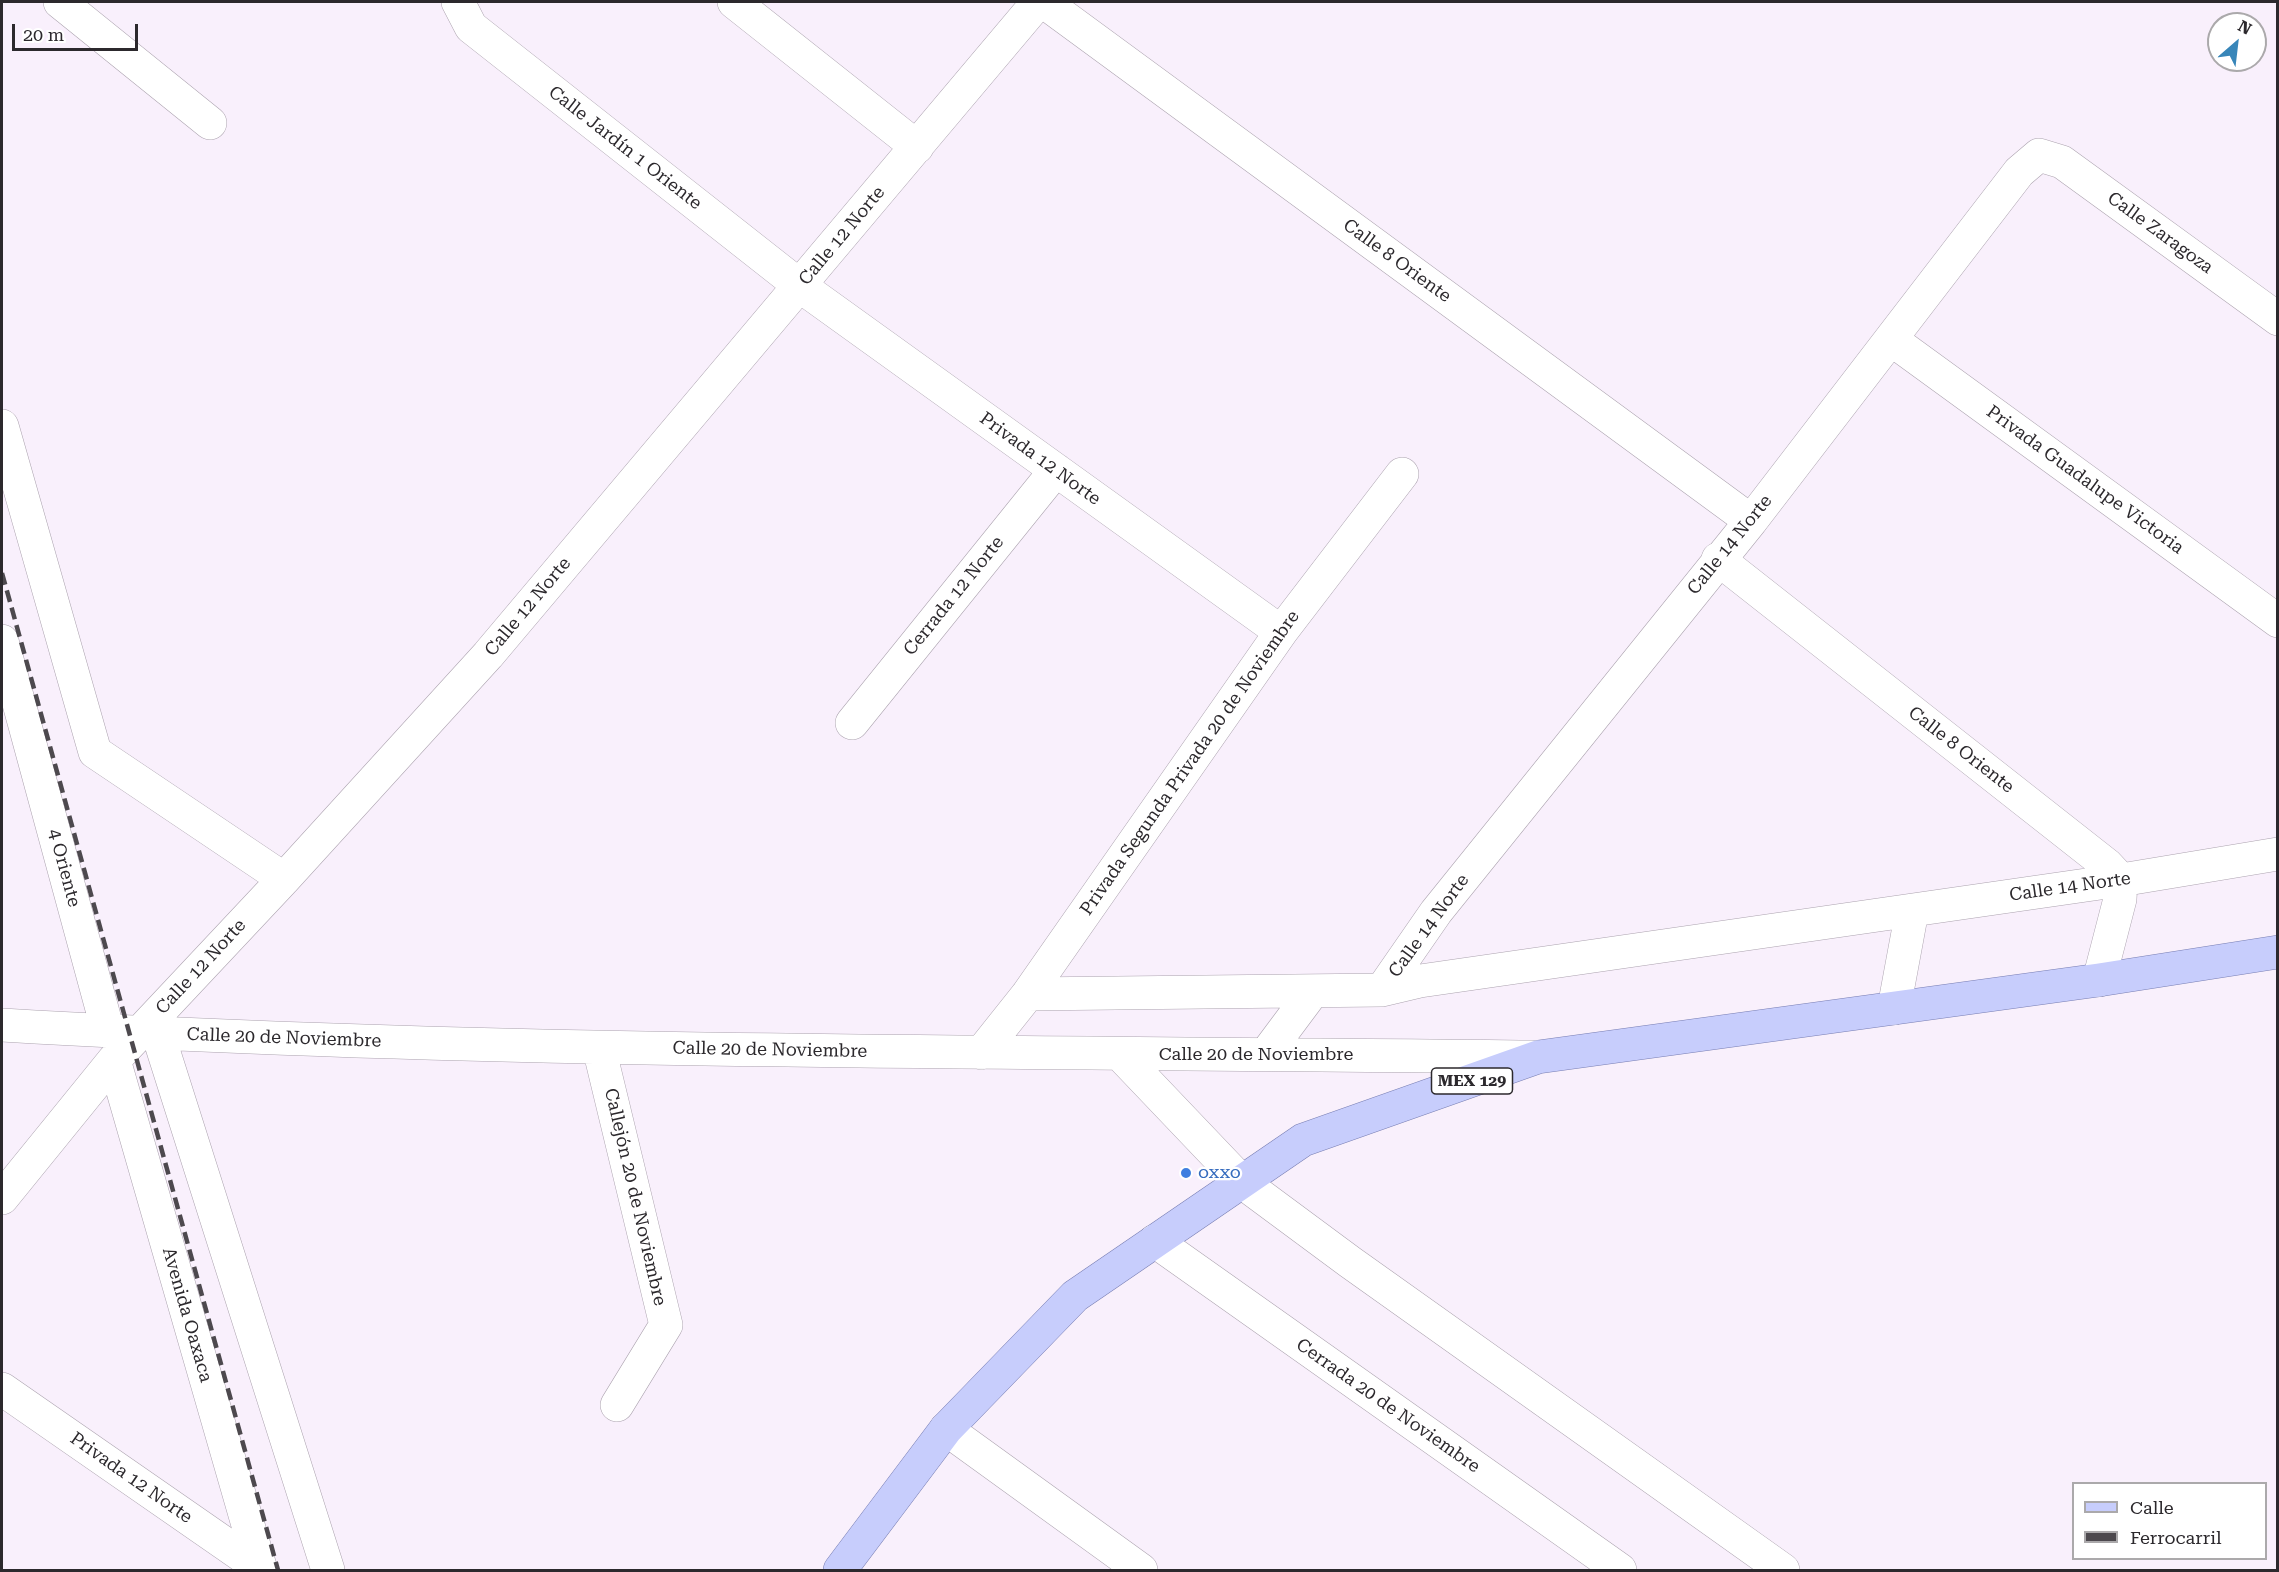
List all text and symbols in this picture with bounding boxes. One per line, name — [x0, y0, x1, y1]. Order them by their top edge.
scale bar — [15, 12, 141, 50]
north arrow — [2207, 12, 2267, 72]
text: N — [2235, 16, 2255, 39]
text: 20 m — [23, 24, 64, 45]
street label: Calle Jardín 1 Oriente — [544, 82, 706, 214]
street label: Calle 12 Norte — [794, 182, 890, 290]
street label: Calle Zaragoza — [2103, 187, 2217, 279]
street label: Calle 8 Oriente — [1339, 215, 1455, 307]
street label: Privada Guadalupe Victoria — [1982, 401, 2188, 559]
street label: Privada 12 Norte — [975, 408, 1105, 510]
street label: Calle 14 Norte — [1683, 491, 1777, 599]
street label: Cerrada 12 Norte — [899, 532, 1009, 660]
street label: Calle 12 Norte — [480, 553, 576, 661]
street label: Privada Segunda Privada 20 de Noviembre — [1076, 606, 1304, 920]
street label: Calle 8 Oriente — [1904, 702, 2018, 798]
street label: 4 Oriente — [43, 827, 85, 909]
street label: Calle 14 Norte — [2008, 868, 2132, 906]
street label: Calle 14 Norte — [1384, 870, 1474, 982]
street label: Calle 12 Norte — [151, 915, 251, 1019]
street label: Calle 20 de Noviembre — [186, 1024, 382, 1052]
street label: Calle 20 de Noviembre — [672, 1038, 868, 1062]
street label: Calle 20 de Noviembre — [1159, 1044, 1353, 1066]
road number: MEX 129 — [1432, 1068, 1512, 1094]
street label: Callejón 20 de Noviembre — [599, 1086, 671, 1308]
place label: oxxo — [1198, 1162, 1241, 1184]
marker: oxxo — [1179, 1166, 1193, 1180]
street label: Avenida Oaxaca — [157, 1245, 217, 1385]
street label: Cerrada 20 de Noviembre — [1292, 1334, 1484, 1478]
street label: Privada 12 Norte — [66, 1428, 196, 1528]
legend — [2072, 1482, 2267, 1560]
text: Calle — [2130, 1497, 2174, 1518]
text: Ferrocarril — [2130, 1527, 2221, 1548]

